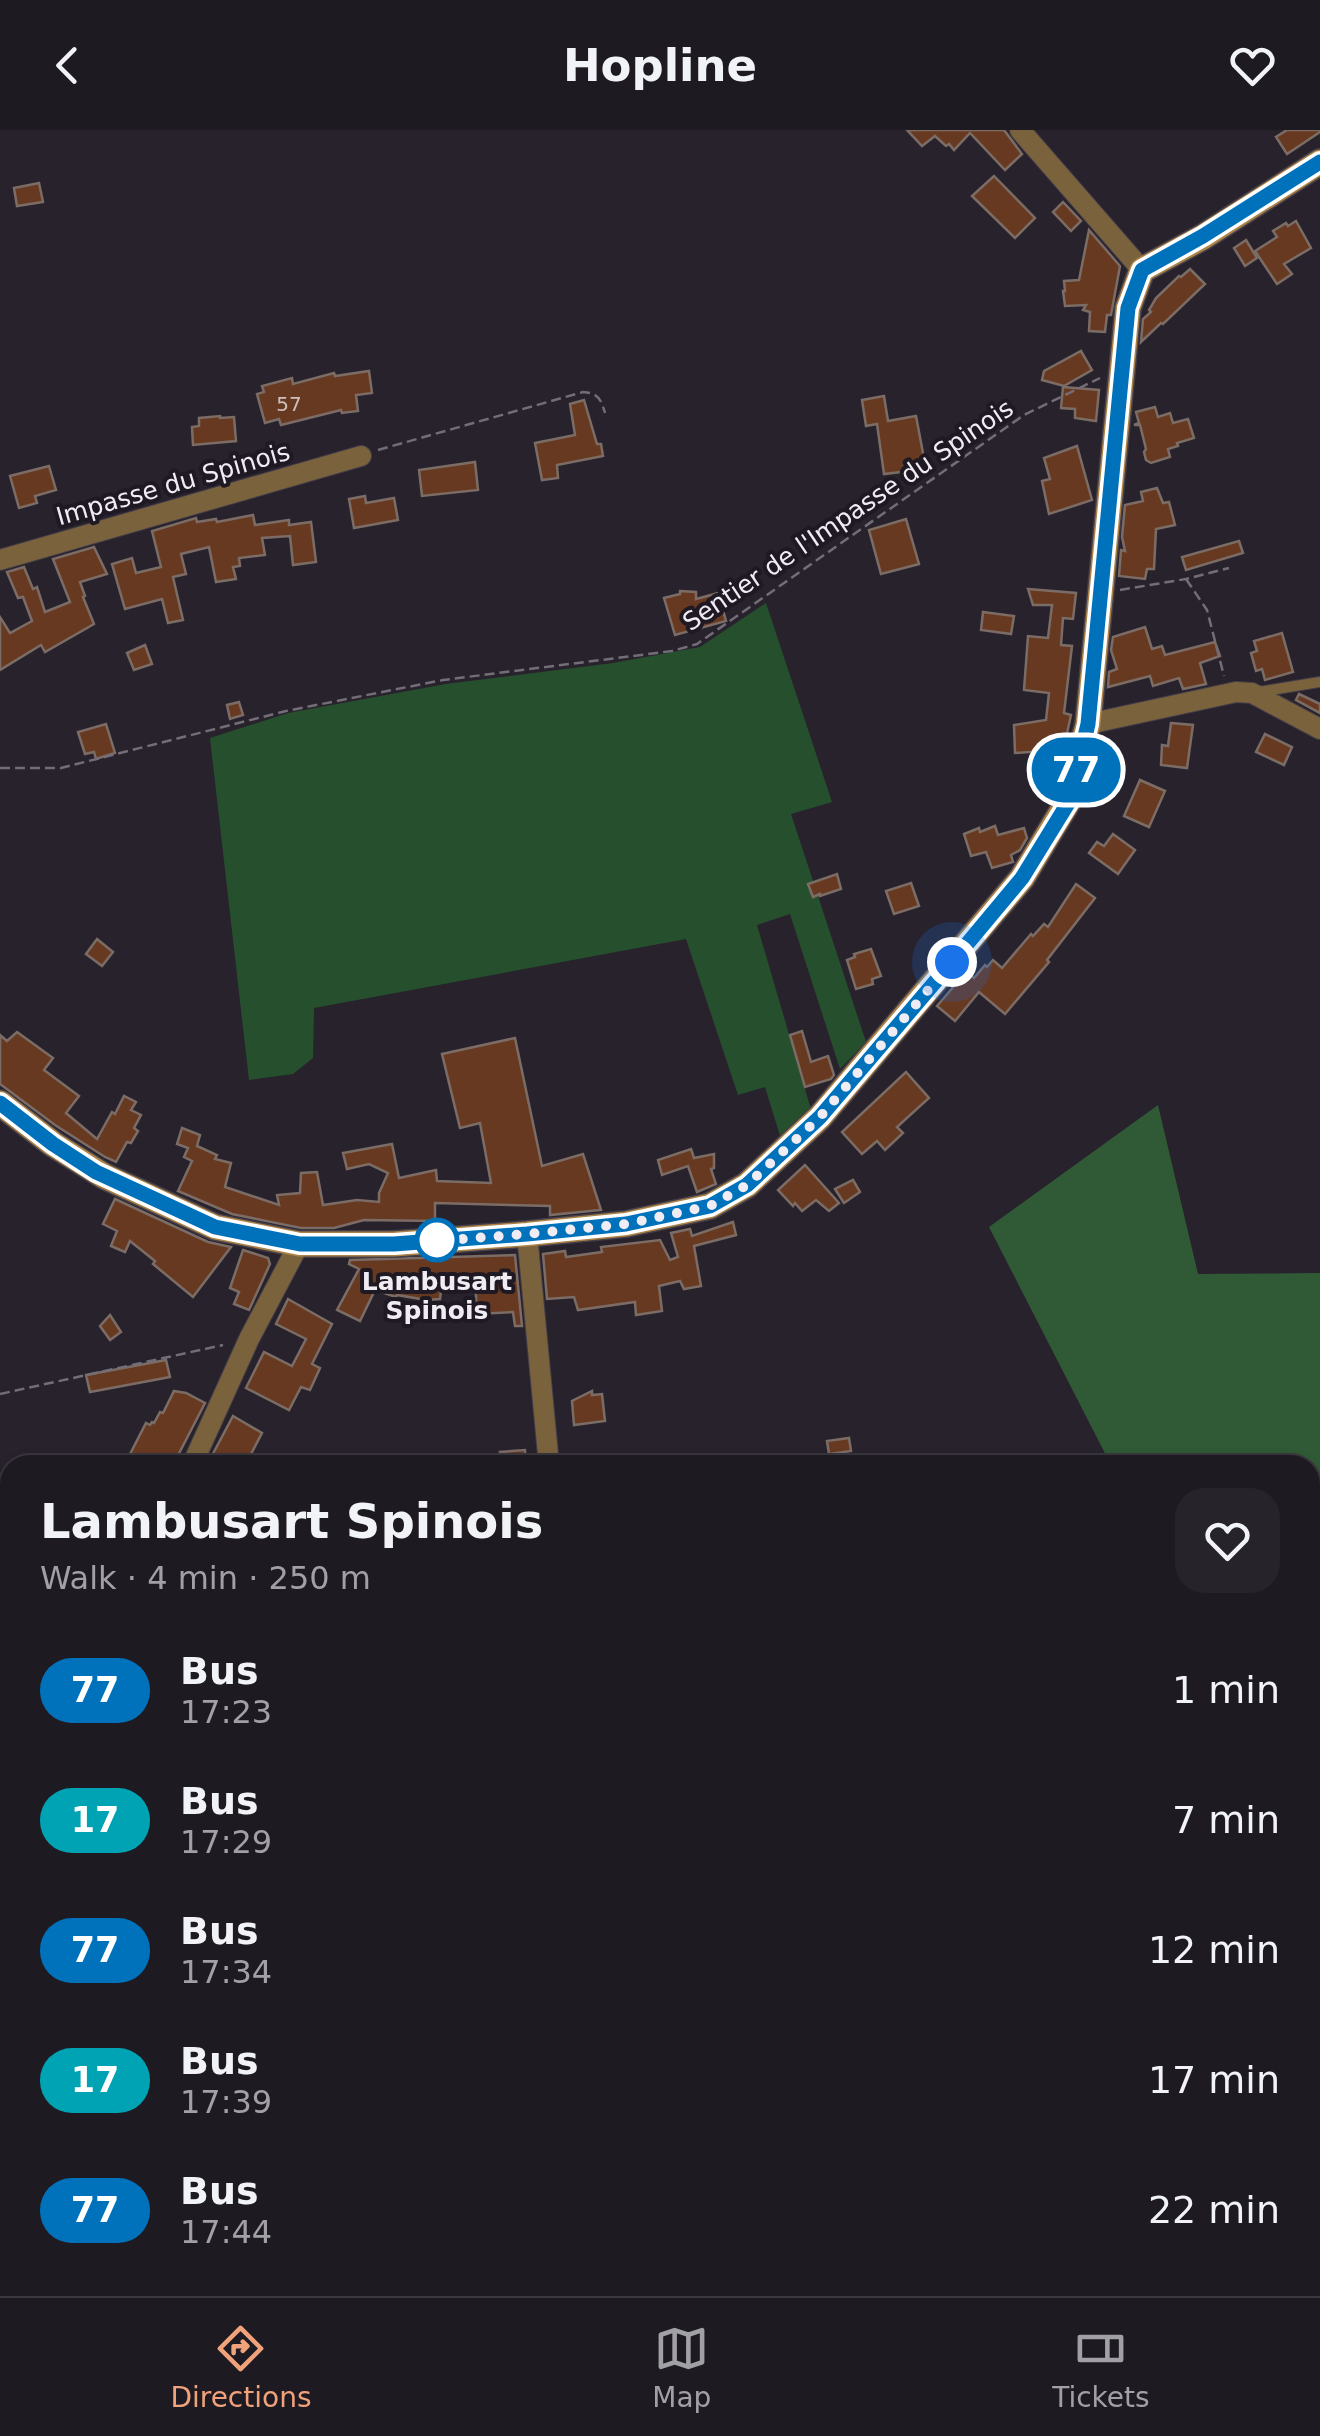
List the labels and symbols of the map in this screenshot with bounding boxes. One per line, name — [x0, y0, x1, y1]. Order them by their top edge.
house number: 57 — [276, 392, 302, 416]
street label: Sentier de l'Impasse du Spinois — [677, 393, 1019, 637]
street label: Impasse du Spinois — [53, 437, 293, 531]
line badge: 77 — [1031, 738, 1121, 802]
your location — [927, 937, 977, 987]
marker: Lambusart Spinois — [416, 1219, 458, 1261]
place label: Lambusart Spinois — [362, 1267, 512, 1325]

